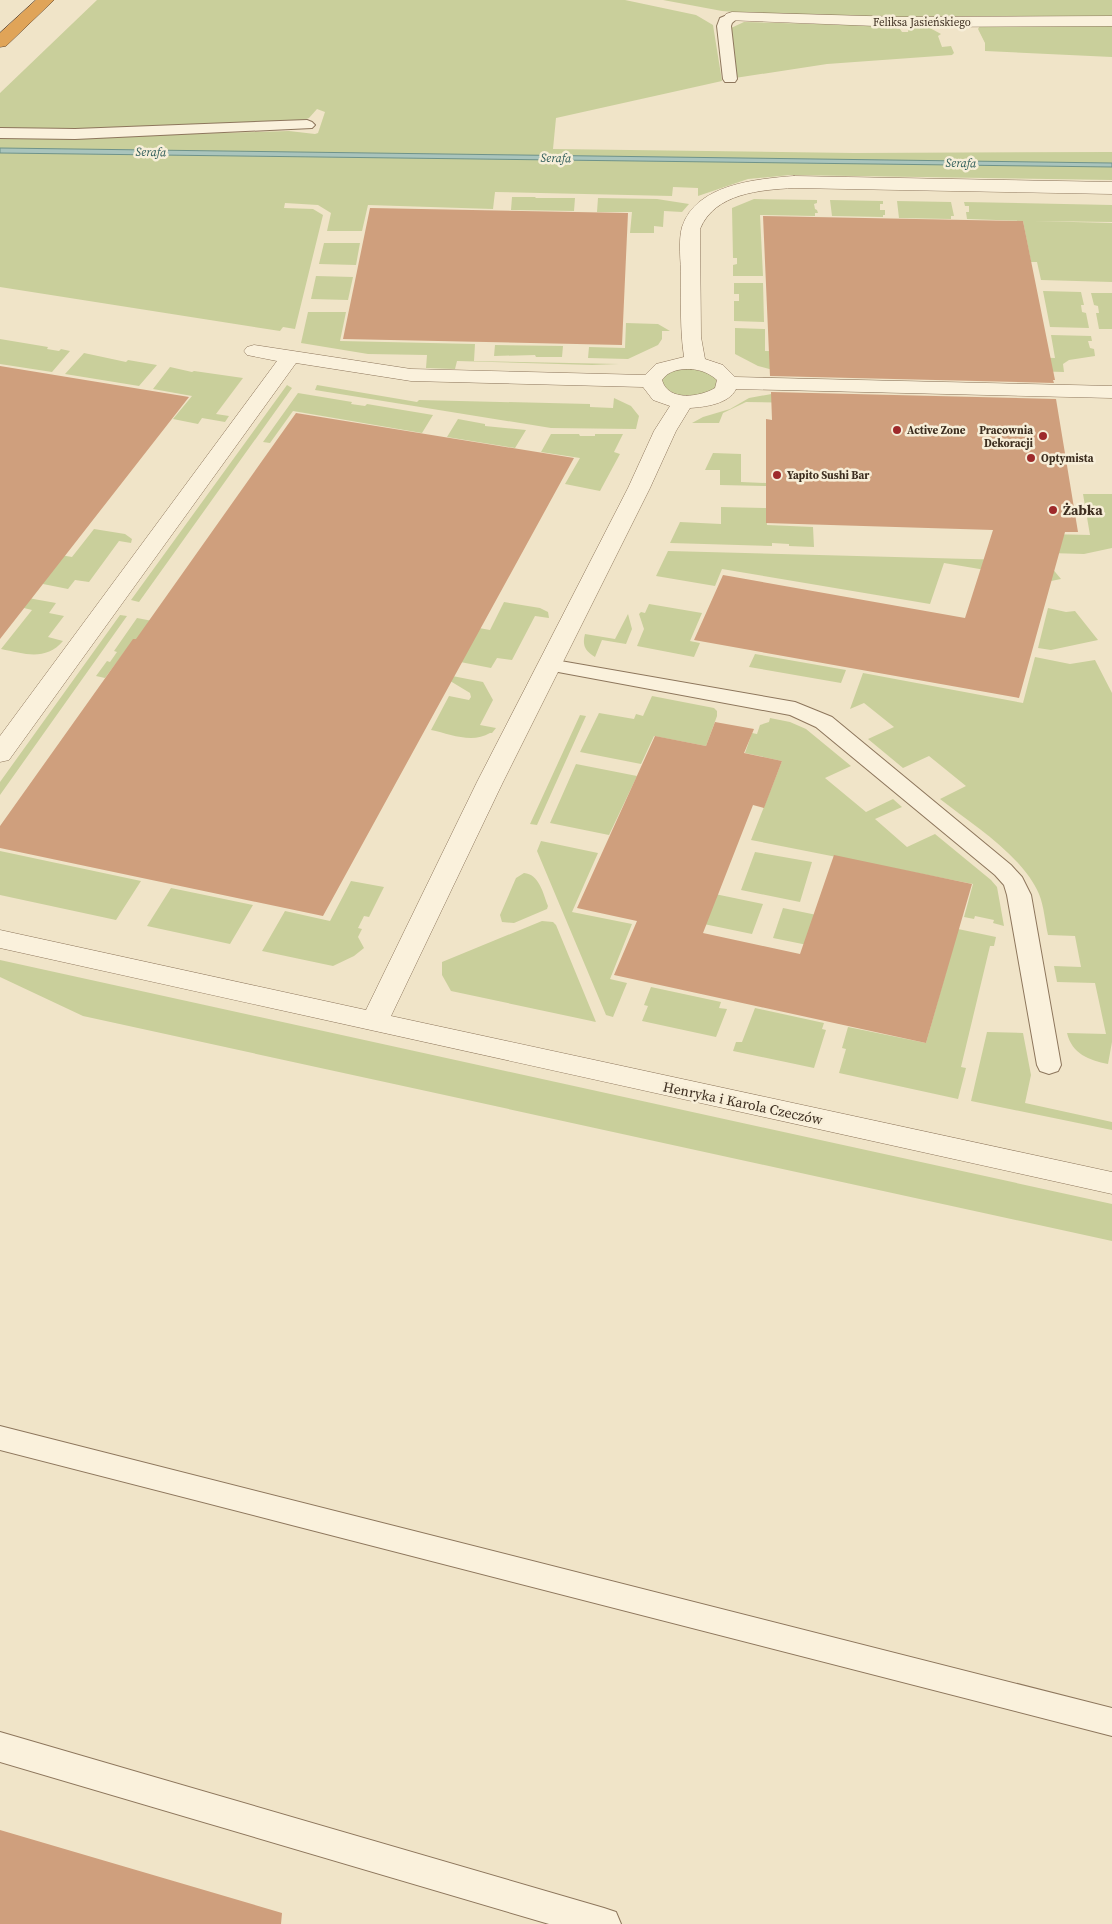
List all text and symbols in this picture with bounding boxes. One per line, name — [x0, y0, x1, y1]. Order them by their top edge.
street label: Feliksa Jasieńskiego — [873, 15, 971, 30]
water label: Serafa — [136, 144, 167, 160]
water label: Serafa — [541, 150, 572, 166]
water label: Serafa — [946, 155, 977, 171]
place label: Active Zone — [907, 423, 966, 438]
place label: Pracownia Dekoracji — [979, 423, 1034, 451]
marker: Active Zone — [891, 424, 903, 436]
marker: Pracownia Dekoracji — [1037, 430, 1049, 442]
place label: Optymista — [1041, 451, 1094, 466]
marker: Optymista — [1025, 452, 1037, 464]
place label: Yapito Sushi Bar — [787, 468, 870, 483]
marker: Yapito Sushi Bar — [771, 469, 783, 481]
place label: Żabka — [1063, 500, 1103, 520]
marker: Żabka — [1047, 504, 1059, 516]
street label: Henryka i Karola Czeczów — [661, 1076, 825, 1130]

